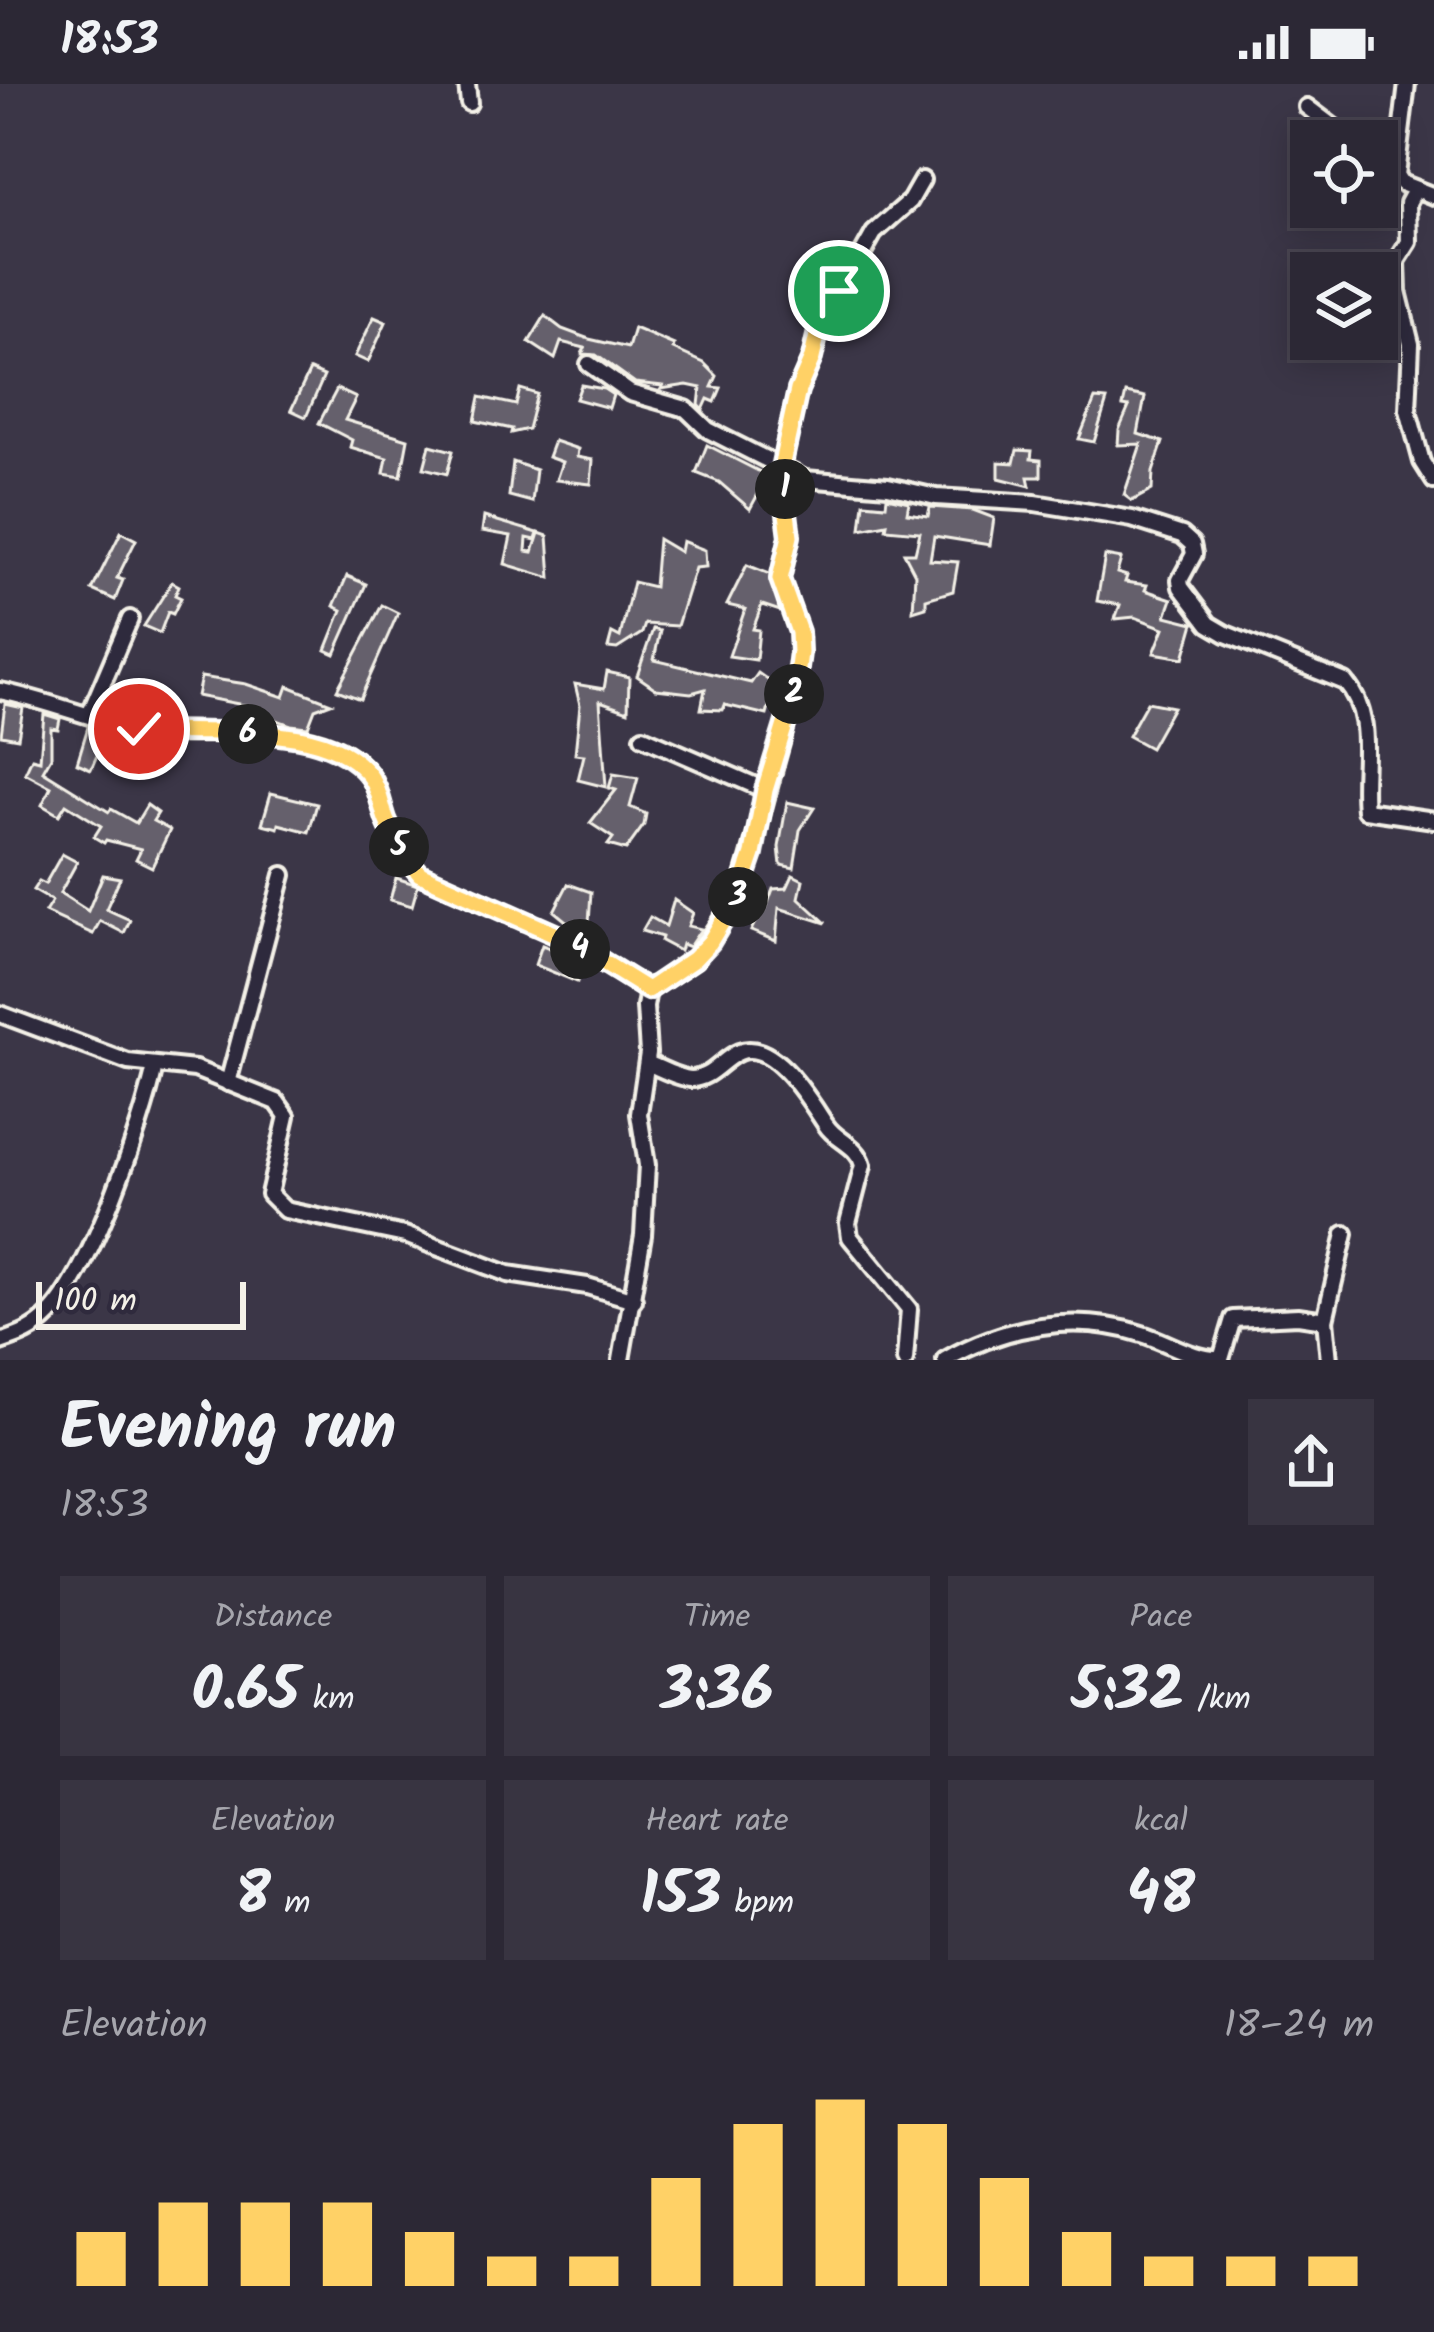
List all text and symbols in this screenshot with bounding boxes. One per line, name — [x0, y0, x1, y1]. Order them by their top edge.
text: 18:53 — [60, 6, 159, 78]
map controls — [1290, 120, 1398, 360]
button: locate — [1290, 120, 1398, 228]
pin — [788, 240, 890, 342]
button: layers — [1290, 252, 1398, 360]
icon: arrive — [806, 258, 872, 324]
pin: 1 — [755, 459, 815, 519]
text: 1 — [780, 462, 790, 515]
pin: 2 — [764, 664, 824, 724]
text: 2 — [784, 667, 804, 720]
pin — [88, 678, 190, 780]
icon: check — [106, 696, 172, 762]
pin: 6 — [218, 704, 278, 764]
text: 6 — [239, 707, 257, 760]
pin: 5 — [369, 817, 429, 877]
text: 5 — [391, 820, 407, 873]
pin: 3 — [708, 867, 768, 927]
text: 3 — [729, 870, 747, 923]
pin: 4 — [550, 919, 610, 979]
text: 4 — [571, 922, 589, 975]
scale bar — [36, 1276, 246, 1329]
text: 100 m — [54, 1276, 137, 1329]
text: Evening run — [60, 1378, 396, 1483]
button: share — [1248, 1399, 1374, 1525]
text: 18:53 — [60, 1476, 149, 1538]
text: Distance — [214, 1592, 332, 1645]
text: Time — [684, 1592, 750, 1645]
text: Pace — [1130, 1592, 1192, 1645]
text: 0.65 — [192, 1645, 299, 1741]
text: 3:36 — [661, 1645, 773, 1741]
text: 5:32 — [1071, 1645, 1184, 1741]
text: km — [299, 1674, 354, 1727]
text: /km — [1184, 1674, 1251, 1727]
text: Elevation — [211, 1796, 335, 1849]
text: Heart rate — [645, 1796, 789, 1849]
text: kcal — [1134, 1796, 1188, 1849]
text: 8 — [236, 1849, 271, 1945]
text: 153 — [640, 1849, 721, 1945]
text: 48 — [1127, 1849, 1195, 1945]
text: m — [271, 1878, 310, 1931]
text: bpm — [721, 1878, 794, 1931]
text: Elevation — [60, 1996, 208, 2058]
text: 18–24 m — [1224, 1996, 1374, 2058]

